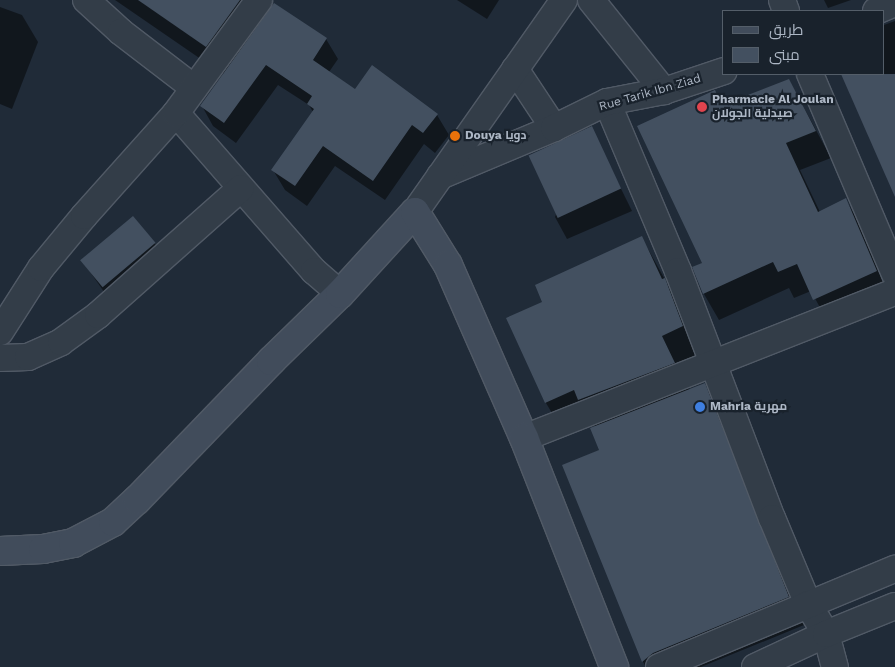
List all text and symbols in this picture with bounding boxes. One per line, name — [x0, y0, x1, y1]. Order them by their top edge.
legend — [722, 10, 885, 75]
text: طريق — [769, 21, 803, 39]
text: مبنى — [769, 46, 800, 64]
street label: Rue Tarik Ibn Ziad — [597, 72, 703, 114]
place label: Pharmacie Al Joulan صيدلية الجولان — [712, 93, 834, 121]
marker: Pharmacie Al Joulan صيدلية الجولان — [696, 101, 708, 113]
place label: Douya دويا — [465, 129, 527, 143]
marker: Douya دويا — [449, 130, 461, 142]
place label: Mahria مهرية — [710, 400, 787, 414]
marker: Mahria مهرية — [694, 401, 706, 413]

